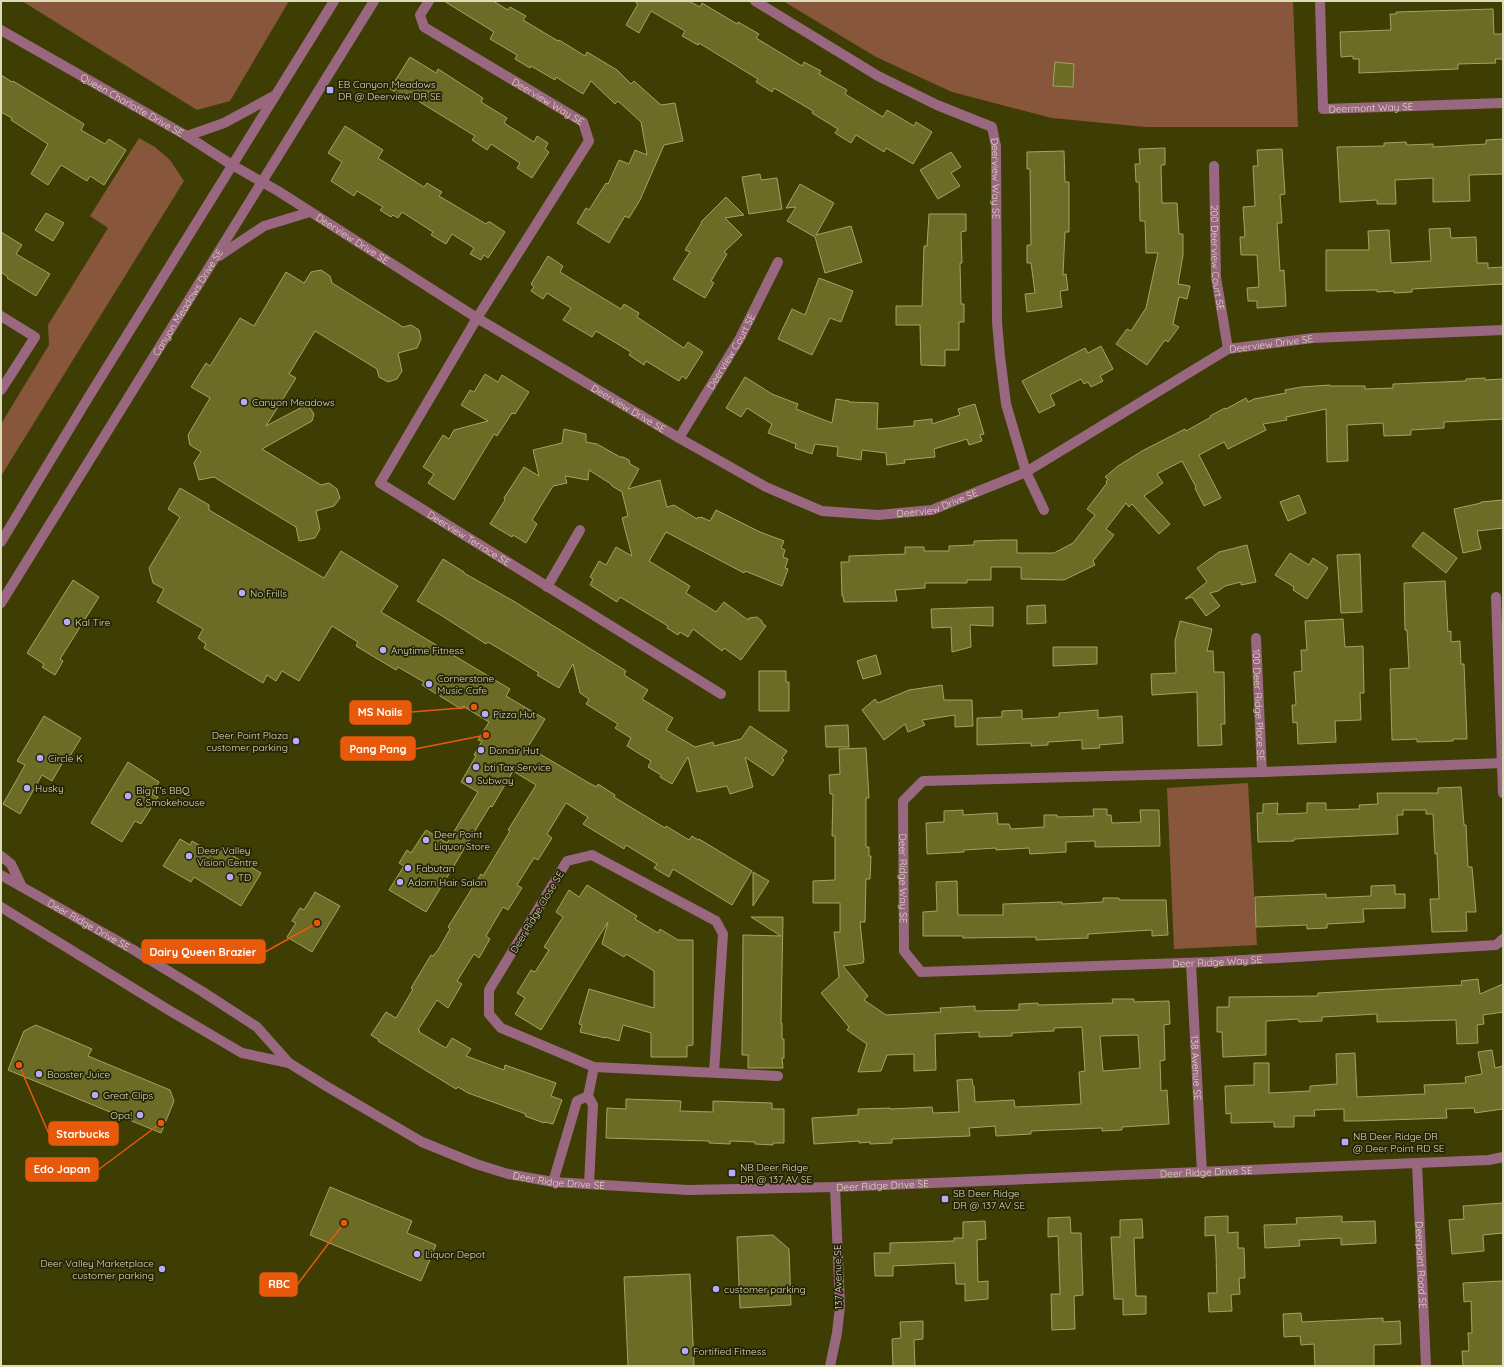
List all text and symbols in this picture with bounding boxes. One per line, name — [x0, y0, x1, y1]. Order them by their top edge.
street label: Queen Charlotte Drive SE — [78, 70, 186, 140]
street label: Deerview Way SE — [510, 75, 587, 128]
place label: EB Canyon Meadows DR @ Deerview DR SE — [338, 78, 442, 103]
marker: EB Canyon Meadows DR @ Deerview DR SE — [325, 85, 335, 95]
street label: Deermont Way SE — [1328, 99, 1414, 115]
street label: Deerview Way SE — [988, 137, 1003, 220]
street label: 200 Deerview Court SE — [1208, 205, 1228, 312]
street label: Deerview Drive SE — [314, 210, 392, 267]
street label: Canyon Meadows Drive SE — [149, 246, 226, 358]
street label: Deerview Court SE — [704, 311, 758, 392]
street label: Deerview Drive SE — [1228, 332, 1314, 355]
street label: Deerview Drive SE — [589, 381, 669, 435]
place label: Canyon Meadows — [252, 396, 335, 409]
marker: Canyon Meadows — [239, 397, 249, 407]
street label: Deerview Drive SE — [896, 486, 980, 520]
street label: Deerview Terrace SE — [425, 507, 513, 569]
place label: No Frills — [250, 587, 287, 600]
marker: No Frills — [237, 588, 247, 598]
place label: Kal Tire — [75, 616, 111, 629]
marker: Kal Tire — [62, 617, 72, 627]
place label: Anytime Fitness — [391, 644, 464, 657]
marker: Anytime Fitness — [378, 645, 388, 655]
street label: 100 Deer Ridge Place SE — [1250, 649, 1268, 762]
place label: Cornerstone Music Cafe — [437, 672, 495, 697]
marker: Cornerstone Music Cafe — [424, 679, 434, 689]
callout: MS Nails — [350, 701, 411, 724]
text: MS Nails — [358, 705, 402, 719]
place label: Pizza Hut — [493, 708, 536, 721]
marker: Pizza Hut — [480, 709, 490, 719]
place label: Deer Point Plaza customer parking — [206, 729, 288, 754]
marker: Deer Point Plaza customer parking — [291, 736, 301, 746]
callout: Pang Pang — [341, 737, 415, 760]
text: Pang Pang — [349, 742, 407, 756]
place label: Donair Hut — [489, 744, 540, 757]
marker: Donair Hut — [476, 745, 486, 755]
place label: Circle K — [48, 752, 83, 765]
marker: Circle K — [35, 753, 45, 763]
place label: bti Tax Service — [484, 761, 551, 774]
marker: bti Tax Service — [471, 762, 481, 772]
place label: Subway — [477, 774, 514, 787]
marker: Subway — [464, 775, 474, 785]
place label: Husky — [35, 782, 64, 795]
marker: Husky — [22, 783, 32, 793]
place label: Big T's BBQ & Smokehouse — [136, 784, 205, 809]
marker: Big T's BBQ & Smokehouse — [123, 791, 133, 801]
place label: Deer Point Liquor Store — [434, 828, 490, 853]
street label: Deer Ridge Way SE — [897, 833, 910, 924]
marker: Deer Point Liquor Store — [421, 835, 431, 845]
place label: Deer Valley Vision Centre — [197, 844, 258, 869]
marker: Deer Valley Vision Centre — [184, 851, 194, 861]
place label: Fabutan — [416, 862, 455, 875]
marker: Fabutan — [403, 863, 413, 873]
street label: Deer Ridge Close SE — [507, 868, 567, 955]
place label: TD — [238, 871, 251, 884]
marker: TD — [225, 872, 235, 882]
place label: Adorn Hair Salon — [408, 876, 487, 889]
marker: Adorn Hair Salon — [395, 877, 405, 887]
street label: Deer Ridge Drive SE — [45, 896, 133, 953]
callout: Dairy Queen Brazier — [142, 940, 265, 963]
text: Dairy Queen Brazier — [150, 945, 257, 959]
street label: Deer Ridge Way SE — [1172, 952, 1263, 970]
street label: 138 Avenue SE — [1188, 1035, 1205, 1101]
place label: Booster Juice — [47, 1068, 111, 1081]
marker: Booster Juice — [34, 1069, 44, 1079]
place label: Great Clips — [103, 1089, 153, 1102]
marker: Great Clips — [90, 1090, 100, 1100]
place label: Opa! — [110, 1109, 132, 1122]
marker: Opa! — [135, 1110, 145, 1120]
callout: Starbucks — [49, 1122, 118, 1145]
text: Starbucks — [56, 1127, 110, 1141]
place label: NB Deer Ridge DR @ Deer Point RD SE — [1353, 1130, 1445, 1155]
marker: NB Deer Ridge DR @ Deer Point RD SE — [1340, 1137, 1350, 1147]
callout: Edo Japan — [26, 1158, 98, 1181]
place label: NB Deer Ridge DR @ 137 AV SE — [740, 1161, 812, 1186]
text: Edo Japan — [34, 1162, 90, 1176]
street label: Deer Ridge Drive SE — [1160, 1163, 1253, 1180]
street label: Deer Ridge Drive SE — [512, 1168, 606, 1192]
marker: NB Deer Ridge DR @ 137 AV SE — [727, 1168, 737, 1178]
street label: Deer Ridge Drive SE — [836, 1177, 929, 1193]
place label: SB Deer Ridge DR @ 137 AV SE — [953, 1187, 1025, 1212]
marker: SB Deer Ridge DR @ 137 AV SE — [940, 1194, 950, 1204]
street label: Deerpoint Road SE — [1413, 1221, 1430, 1309]
street label: 137 Avenue SE — [831, 1244, 845, 1310]
place label: Liquor Depot — [425, 1248, 486, 1261]
marker: Liquor Depot — [412, 1249, 422, 1259]
place label: Deer Valley Marketplace customer parking — [40, 1257, 154, 1282]
marker: Deer Valley Marketplace customer parking — [157, 1264, 167, 1274]
callout: RBC — [260, 1273, 297, 1296]
text: RBC — [268, 1277, 290, 1291]
place label: customer parking — [724, 1283, 806, 1296]
marker: customer parking — [711, 1284, 721, 1294]
place label: Fortified Fitness — [693, 1345, 766, 1358]
marker: Fortified Fitness — [680, 1346, 690, 1356]

